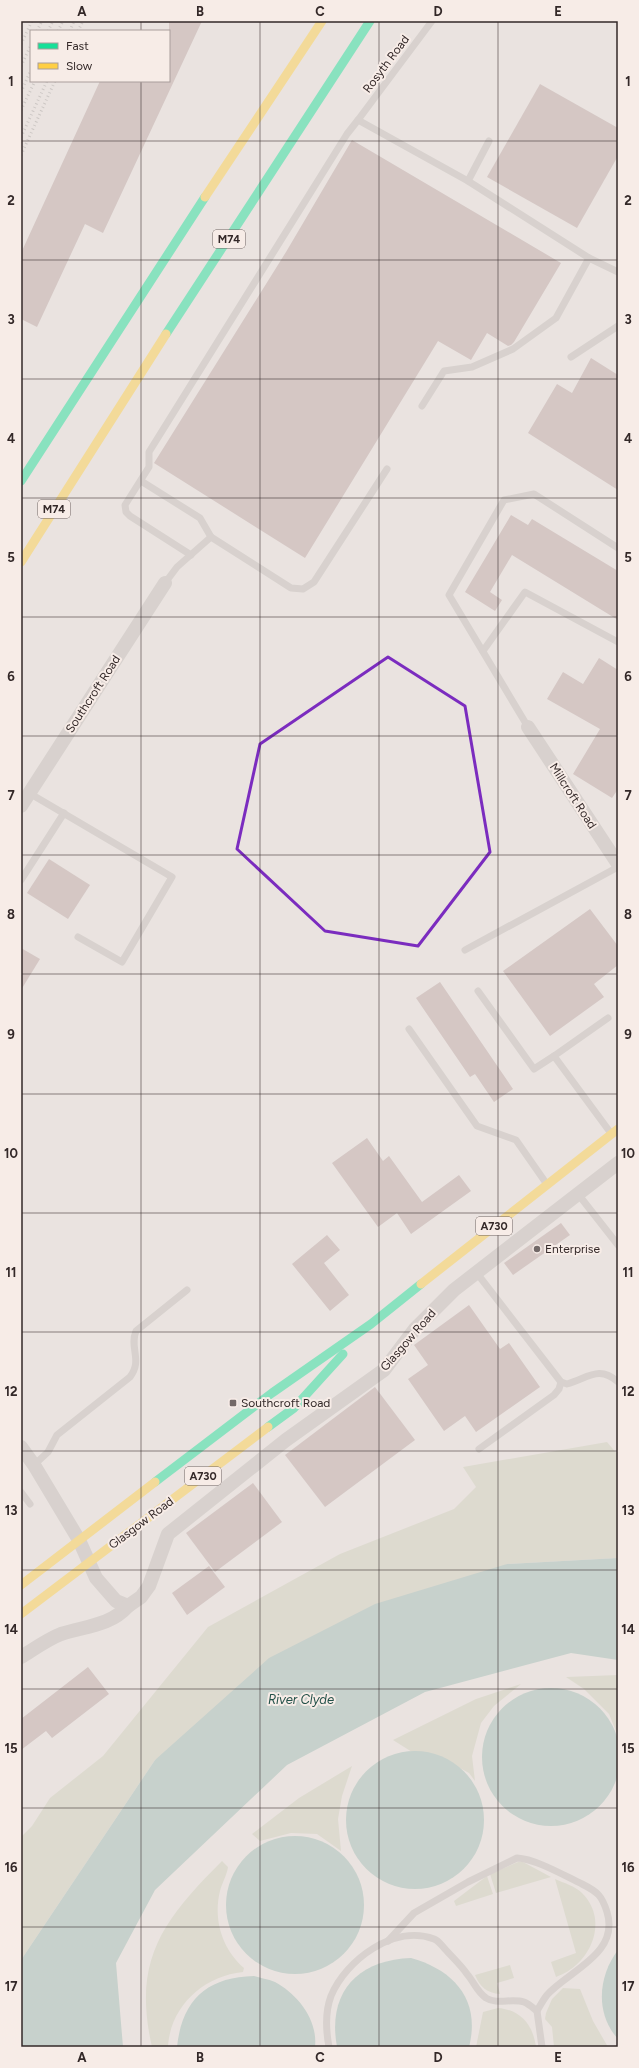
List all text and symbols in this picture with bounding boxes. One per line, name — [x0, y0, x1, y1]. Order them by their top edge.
text: A — [77, 4, 87, 19]
text: B — [196, 4, 204, 19]
text: C — [315, 4, 325, 19]
text: D — [433, 4, 443, 19]
text: E — [554, 4, 562, 19]
legend — [30, 30, 170, 82]
street label: Rosyth Road — [360, 33, 412, 95]
text: Fast — [66, 39, 89, 53]
text: Slow — [66, 59, 93, 73]
text: 1 — [8, 74, 14, 89]
text: 1 — [625, 74, 631, 89]
text: 2 — [7, 193, 15, 208]
text: 2 — [624, 193, 632, 208]
road number: M74 — [213, 230, 245, 248]
text: 3 — [7, 312, 15, 327]
text: 3 — [624, 312, 632, 327]
text: 4 — [7, 431, 15, 446]
text: 4 — [624, 431, 632, 446]
road number: M74 — [38, 500, 70, 518]
text: 5 — [7, 550, 15, 565]
text: 5 — [624, 550, 632, 565]
street label: Southcroft Road — [63, 653, 123, 735]
text: 6 — [7, 669, 15, 684]
text: 6 — [624, 669, 632, 684]
street label: Millcroft Road — [547, 761, 599, 831]
text: 7 — [7, 788, 15, 803]
text: 7 — [624, 788, 632, 803]
text: 8 — [7, 907, 15, 922]
text: 8 — [624, 907, 632, 922]
text: 9 — [7, 1027, 15, 1042]
text: 9 — [624, 1027, 632, 1042]
text: 10 — [4, 1146, 18, 1161]
text: 10 — [621, 1146, 635, 1161]
road number: A730 — [476, 1217, 512, 1235]
place label: Enterprise — [545, 1242, 600, 1256]
marker: Enterprise — [532, 1244, 542, 1254]
text: 11 — [6, 1265, 16, 1280]
text: 11 — [623, 1265, 633, 1280]
street label: Glasgow Road — [377, 1306, 439, 1374]
text: 12 — [4, 1384, 18, 1399]
text: 12 — [621, 1384, 635, 1399]
place label: Southcroft Road — [241, 1396, 330, 1410]
marker: Southcroft Road — [228, 1398, 238, 1408]
road number: A730 — [185, 1467, 221, 1485]
street label: Glasgow Road — [106, 1494, 176, 1552]
text: 13 — [5, 1503, 17, 1518]
text: 13 — [622, 1503, 634, 1518]
text: 14 — [4, 1622, 18, 1637]
text: 14 — [621, 1622, 635, 1637]
water label: River Clyde — [268, 1692, 334, 1707]
text: 15 — [4, 1741, 18, 1756]
text: 15 — [621, 1741, 635, 1756]
text: 16 — [4, 1860, 18, 1875]
text: 16 — [621, 1860, 635, 1875]
text: 17 — [5, 1979, 17, 1994]
text: 17 — [622, 1979, 634, 1994]
text: A — [77, 2050, 87, 2065]
text: B — [196, 2050, 204, 2065]
text: C — [315, 2050, 325, 2065]
text: D — [433, 2050, 443, 2065]
text: E — [554, 2050, 562, 2065]

